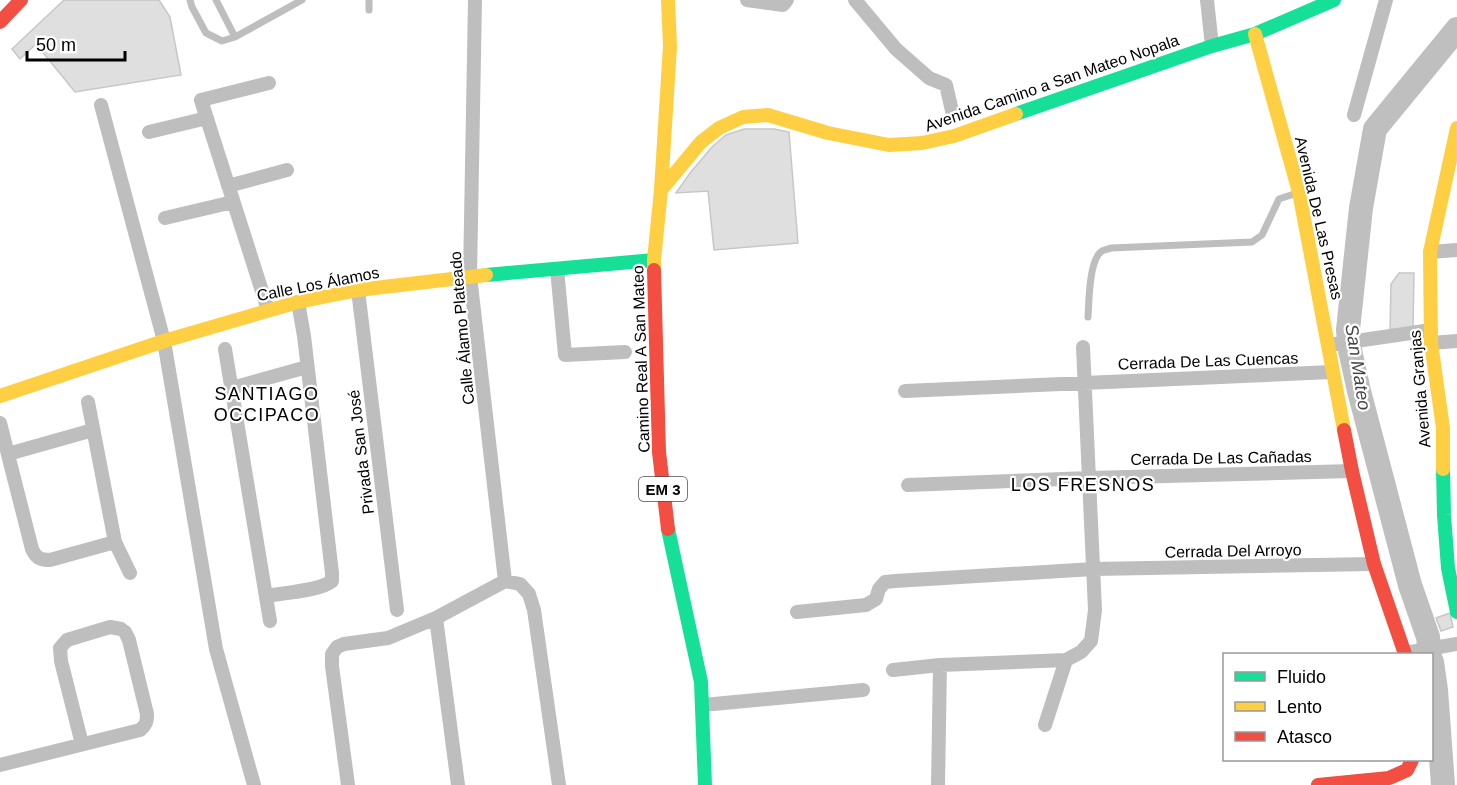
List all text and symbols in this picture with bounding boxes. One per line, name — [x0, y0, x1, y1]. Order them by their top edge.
scale bar — [27, 24, 124, 62]
street label: Avenida Camino a San Mateo Nopala — [923, 31, 1181, 135]
text: 50 m — [36, 35, 76, 55]
street label: Avenida De Las Presas — [1292, 135, 1346, 301]
street label: Calle Álamo Plateado — [446, 251, 477, 405]
street label: Calle Los Álamos — [255, 263, 381, 304]
street label: Camino Real A San Mateo — [629, 265, 653, 453]
water label: San Mateo — [1341, 322, 1375, 412]
street label: Avenida Granjas — [1406, 329, 1434, 449]
street label: Cerrada De Las Cuencas — [1117, 349, 1299, 373]
district label: SANTIAGO OCCIPACO — [214, 384, 320, 425]
street label: Privada San José — [345, 389, 377, 515]
street label: Cerrada De Las Cañadas — [1130, 448, 1312, 468]
district label: LOS FRESNOS — [1011, 475, 1155, 495]
road number: EM 3 — [639, 477, 687, 501]
street label: Cerrada Del Arroyo — [1164, 541, 1302, 561]
legend — [1223, 653, 1433, 761]
text: Fluido — [1277, 667, 1326, 687]
text: Lento — [1277, 697, 1322, 717]
text: Atasco — [1277, 727, 1332, 747]

